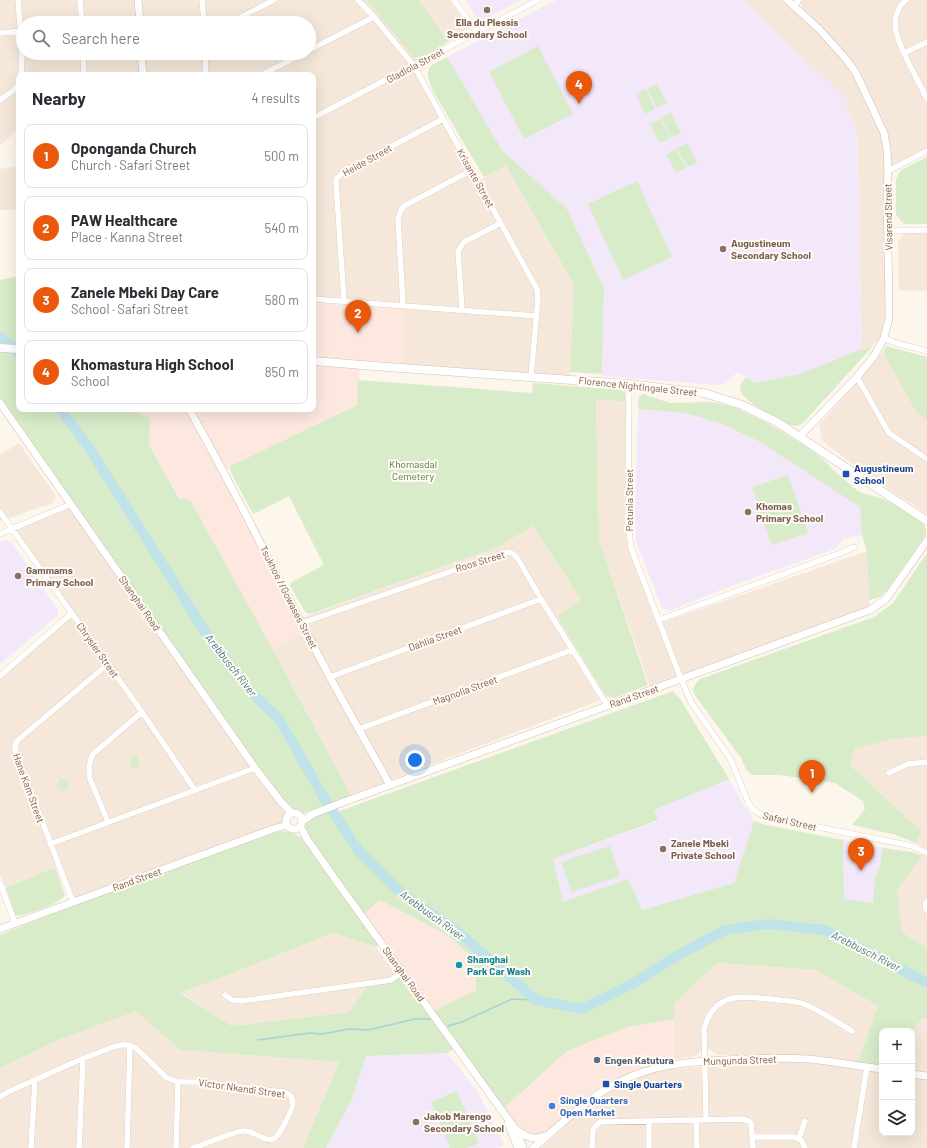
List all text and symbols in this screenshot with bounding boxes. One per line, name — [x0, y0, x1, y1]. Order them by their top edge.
marker: Ella du Plessis Secondary School — [482, 5, 492, 15]
search box — [16, 16, 316, 60]
place label: Ella du Plessis Secondary School — [447, 16, 527, 40]
icon: search — [30, 27, 52, 49]
text: Search here — [62, 29, 140, 47]
street label: Gladiola Street — [384, 45, 446, 85]
pin: 4 — [566, 71, 592, 104]
text: Nearby — [32, 88, 86, 108]
text: 4 results — [252, 90, 300, 106]
text: Oponganda Church — [71, 139, 197, 157]
street label: Heide Street — [340, 141, 394, 178]
street label: Krisante Street — [455, 146, 497, 210]
text: 1 — [44, 148, 48, 164]
text: 500 m — [264, 148, 299, 164]
text: Church · Safari Street — [71, 157, 191, 173]
street label: Visarend Street — [881, 183, 895, 251]
text: PAW Healthcare — [71, 211, 178, 229]
text: 2 — [42, 220, 50, 236]
text: 540 m — [264, 220, 299, 236]
text: Place · Kanna Street — [71, 229, 183, 245]
place label: Augustineum Secondary School — [731, 237, 811, 261]
marker: Augustineum Secondary School — [718, 244, 728, 254]
text: Zanele Mbeki Day Care — [71, 283, 219, 301]
text: 3 — [42, 292, 50, 308]
text: 580 m — [265, 292, 299, 308]
pin: 2 — [345, 300, 371, 333]
text: School · Safari Street — [71, 301, 189, 317]
text: Khomastura High School — [71, 355, 234, 373]
text: 4 — [42, 364, 50, 380]
text: 850 m — [265, 364, 299, 380]
text: School — [71, 373, 109, 389]
street label: Florence Nightingale Street — [578, 374, 698, 398]
park label: Khomasdal Cemetery — [389, 458, 437, 482]
place label: Augustineum School — [854, 462, 913, 486]
street label: Petunia Street — [623, 468, 635, 531]
marker: Augustineum School — [841, 469, 851, 479]
place label: Khomas Primary School — [756, 500, 823, 524]
marker: Khomas Primary School — [743, 507, 753, 517]
street label: Tsukhoe //Gowases Street — [258, 543, 320, 651]
street label: Roos Street — [454, 548, 507, 574]
place label: Gammams Primary School — [26, 564, 93, 588]
marker: Gammams Primary School — [13, 571, 23, 581]
street label: Shanghai Road — [117, 573, 163, 633]
street label: Chrysler Street — [74, 620, 122, 680]
street label: Dahlia Street — [407, 623, 464, 653]
water label: Arebbusch River — [203, 631, 260, 699]
street label: Magnolia Street — [431, 673, 499, 707]
street label: Rand Street — [608, 682, 661, 710]
your location — [405, 750, 425, 770]
street label: Hane Kam Street — [11, 752, 47, 825]
pin: 1 — [799, 760, 825, 793]
street label: Safari Street — [762, 809, 818, 833]
place label: Zanele Mbeki Private School — [671, 837, 735, 861]
pin: 3 — [848, 838, 874, 871]
marker: Zanele Mbeki Private School — [658, 844, 668, 854]
street label: Rand Street — [111, 864, 163, 893]
water label: Arebbusch River — [398, 887, 468, 943]
water label: Arebbusch River — [830, 928, 904, 974]
street label: Shanghai Road — [380, 944, 428, 1004]
place label: Shanghai Park Car Wash — [467, 953, 530, 977]
marker: Shanghai Park Car Wash — [454, 960, 464, 970]
map controls — [879, 1028, 915, 1136]
button: + — [879, 1028, 915, 1064]
street label: Mungunda Street — [703, 1053, 777, 1067]
place label: Engen Katutura — [605, 1054, 674, 1066]
marker: Engen Katutura — [592, 1055, 602, 1065]
button: − — [879, 1064, 915, 1100]
street label: Victor Nkandi Street — [198, 1076, 287, 1100]
place label: Single Quarters — [614, 1078, 682, 1090]
marker: Single Quarters — [601, 1079, 611, 1089]
place label: Single Quarters Open Market — [560, 1094, 628, 1118]
button: layers — [879, 1100, 915, 1136]
marker: Single Quarters Open Market — [547, 1101, 557, 1111]
place label: Jakob Marengo Secondary School — [424, 1110, 504, 1134]
marker: Jakob Marengo Secondary School — [411, 1117, 421, 1127]

